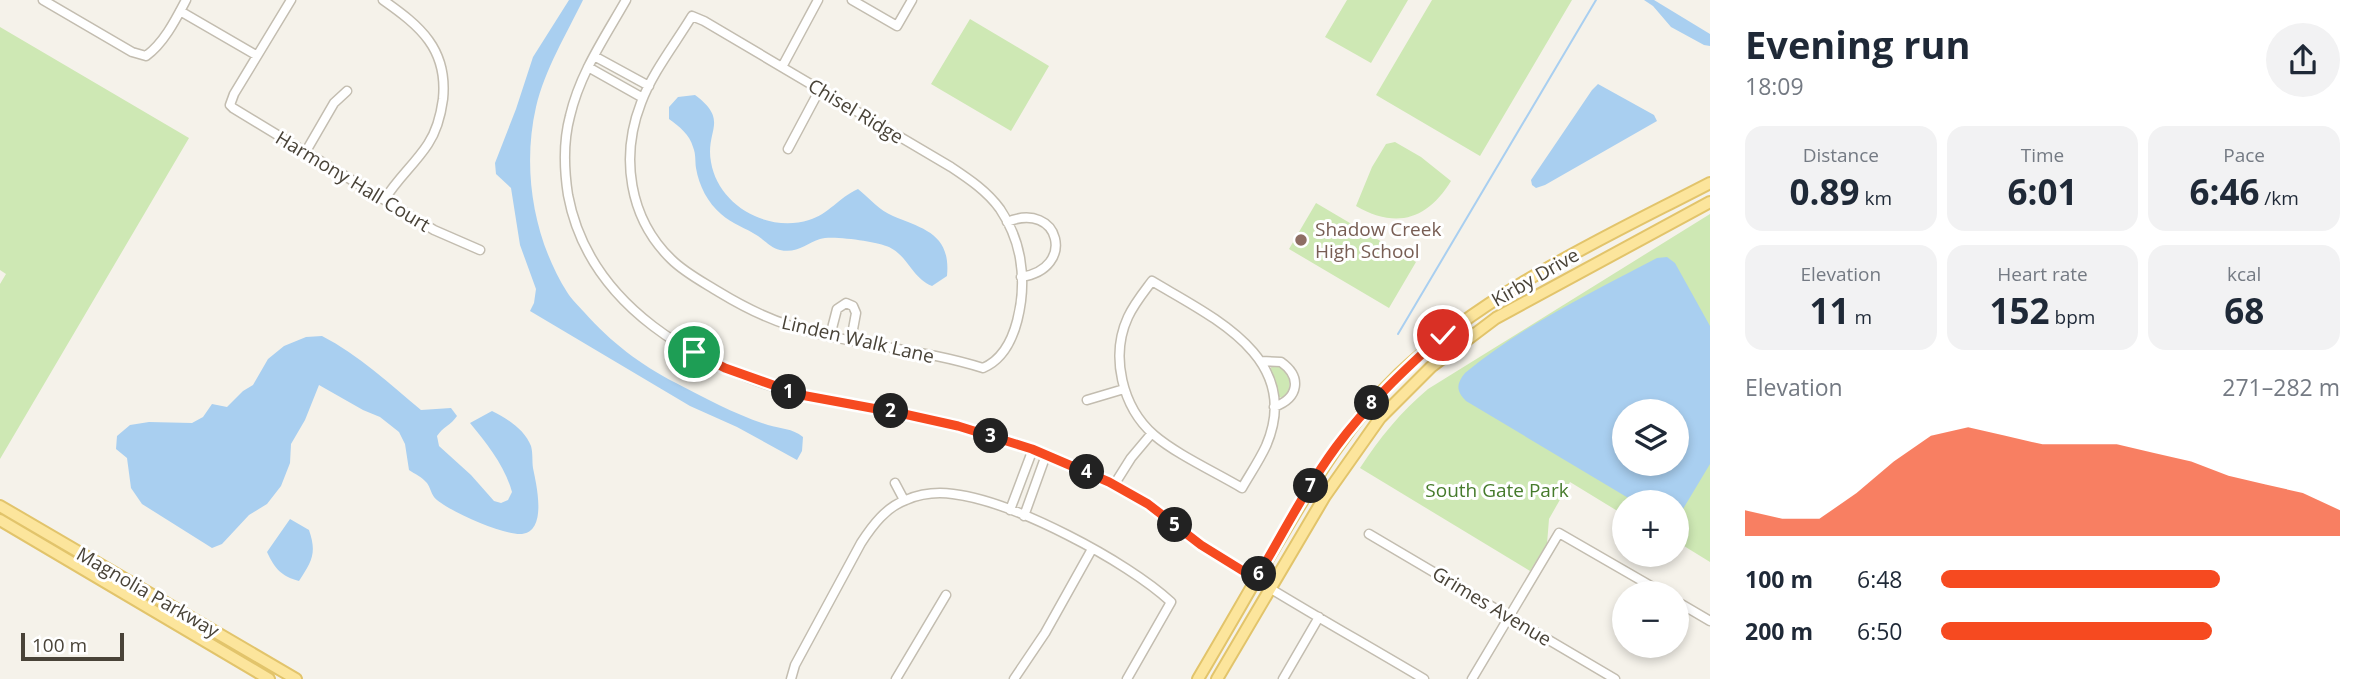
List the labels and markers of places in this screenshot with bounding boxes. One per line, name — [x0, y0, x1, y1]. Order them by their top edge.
place label: Shadow Creek High School — [1315, 216, 1441, 264]
marker: Shadow Creek High School — [1293, 232, 1309, 248]
pin — [1413, 305, 1473, 365]
pin — [664, 322, 724, 382]
pin: 1 — [772, 374, 806, 410]
pin: 8 — [1354, 386, 1390, 420]
pin: 2 — [874, 394, 908, 428]
pin: 3 — [974, 418, 1009, 453]
pin: 4 — [1070, 454, 1104, 490]
pin: 7 — [1294, 468, 1328, 504]
pin: 5 — [1158, 508, 1192, 542]
pin: 6 — [1242, 556, 1276, 592]

